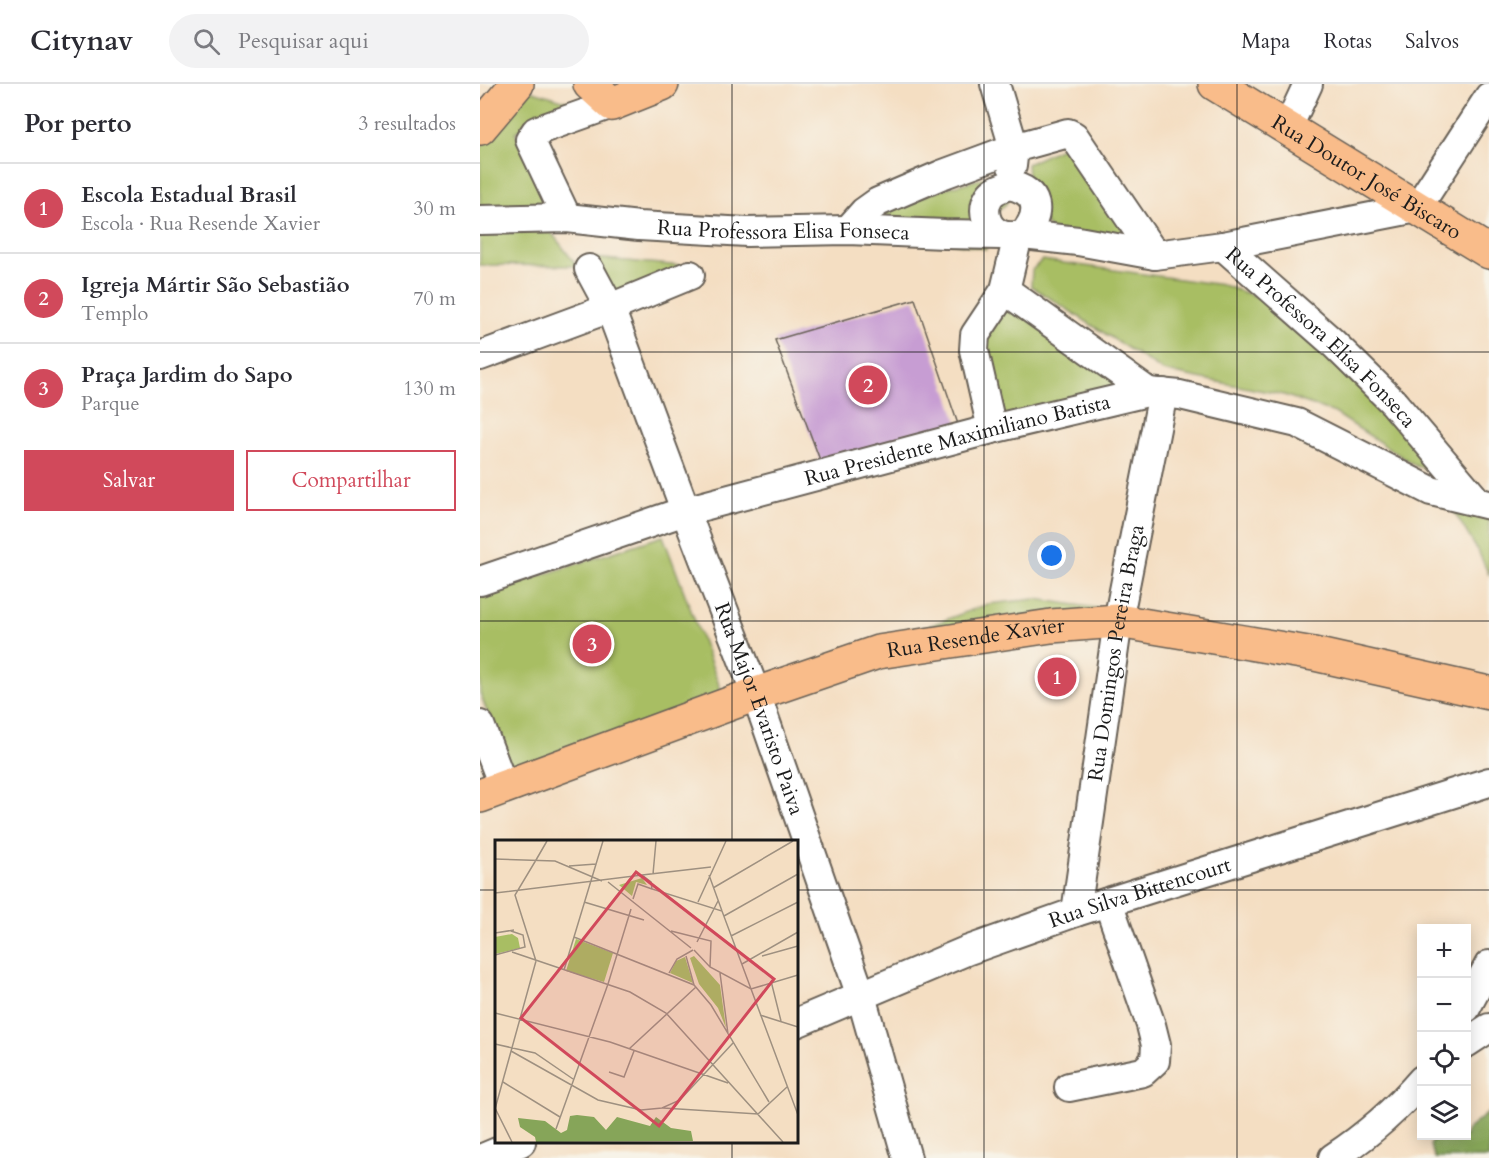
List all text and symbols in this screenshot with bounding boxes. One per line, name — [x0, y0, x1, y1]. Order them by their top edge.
search box — [169, 14, 589, 68]
text: Citynav — [30, 22, 133, 60]
icon: search — [190, 25, 223, 58]
text: Pesquisar aqui — [238, 26, 369, 56]
text: Mapa — [1241, 27, 1290, 56]
text: Rotas — [1323, 27, 1372, 56]
text: Salvos — [1405, 27, 1459, 56]
text: Por perto — [24, 106, 132, 141]
street label: Rua Doutor José Biscaro — [1266, 108, 1467, 246]
text: 3 resultados — [358, 110, 456, 137]
text: Escola Estadual Brasil — [81, 180, 297, 210]
text: 1 — [38, 195, 49, 222]
text: 30 m — [413, 195, 456, 222]
text: Escola · Rua Resende Xavier — [81, 210, 320, 237]
street label: Rua Professora Elisa Fonseca — [656, 213, 910, 247]
street label: Rua Professora Elisa Fonseca — [1219, 240, 1423, 434]
text: Igreja Mártir São Sebastião — [81, 270, 350, 300]
text: 2 — [38, 285, 49, 312]
text: 70 m — [413, 285, 456, 312]
text: Templo — [81, 300, 148, 327]
text: Praça Jardim do Sapo — [81, 360, 293, 390]
pin: 2 — [848, 362, 888, 408]
text: 3 — [38, 375, 49, 402]
text: 130 m — [403, 375, 456, 402]
street label: Rua Presidente Maximiliano Batista — [801, 387, 1113, 493]
text: Parque — [81, 390, 140, 417]
button: Salvar — [24, 450, 234, 511]
button: Compartilhar — [246, 450, 456, 511]
street label: Rua Domingos Pereira Braga — [1081, 522, 1151, 783]
your location — [1037, 541, 1066, 570]
street label: Rua Major Evaristo Paiva — [707, 598, 811, 819]
street label: Rua Resende Xavier — [885, 611, 1066, 665]
pin: 3 — [572, 622, 612, 666]
pin: 1 — [1038, 654, 1076, 700]
inset map — [495, 840, 798, 1143]
street label: Rua Silva Bittencourt — [1045, 850, 1235, 935]
map controls — [1417, 924, 1471, 1140]
button: + — [1417, 924, 1471, 978]
button: − — [1417, 978, 1471, 1032]
button: locate — [1417, 1032, 1471, 1086]
button: layers — [1417, 1086, 1471, 1140]

